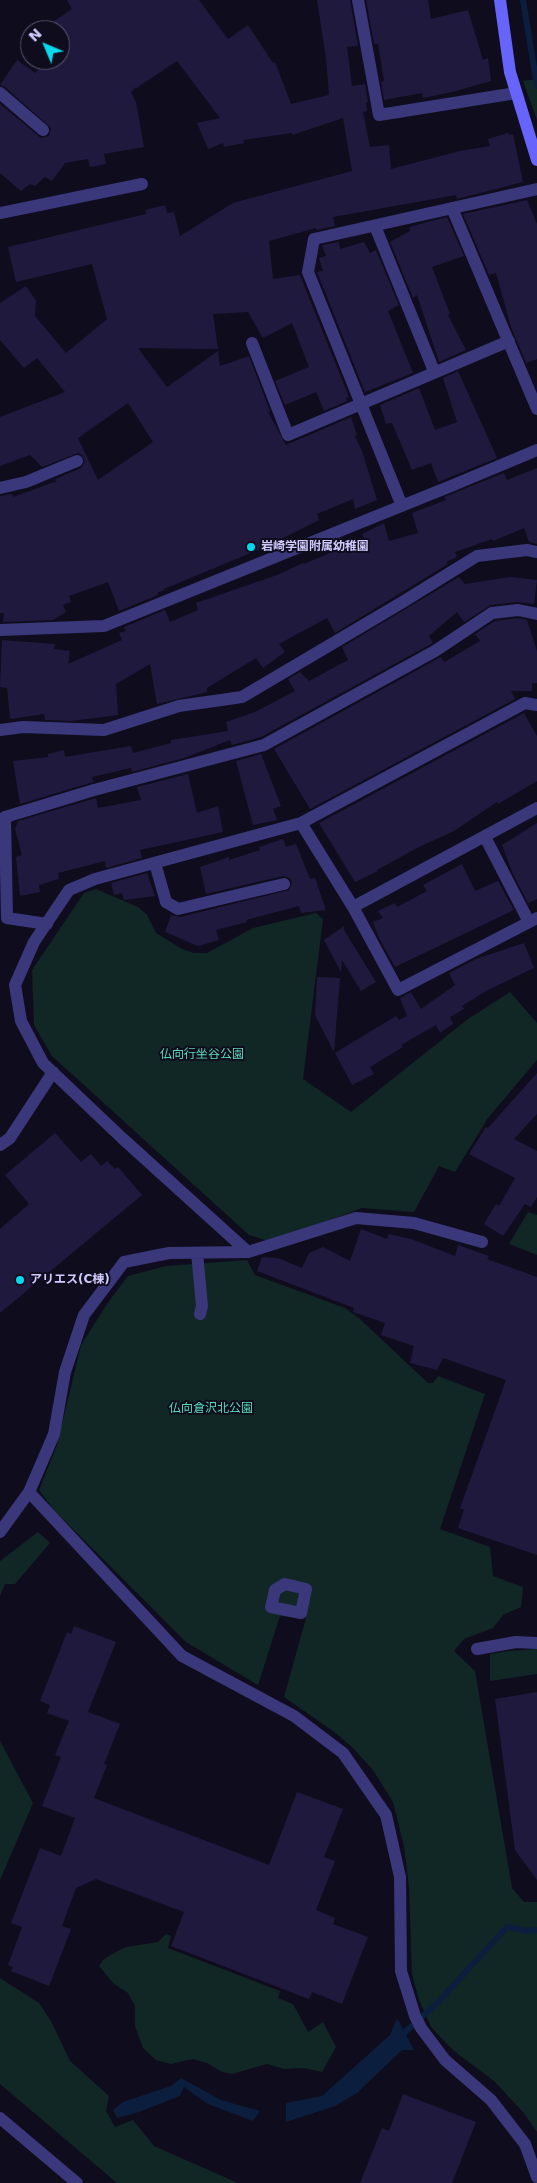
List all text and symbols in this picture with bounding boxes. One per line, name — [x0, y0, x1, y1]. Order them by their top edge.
north arrow — [20, 20, 70, 70]
text: N — [25, 25, 45, 45]
place label: 岩崎学園附属幼稚園 — [261, 540, 369, 554]
marker: 岩崎学園附属幼稚園 — [245, 541, 257, 553]
park label: 仏向行坐谷公園 — [160, 1048, 244, 1062]
place label: アリエス(C棟) — [30, 1273, 110, 1287]
marker: アリエス(C棟) — [14, 1274, 26, 1286]
park label: 仏向倉沢北公園 — [169, 1402, 253, 1416]

